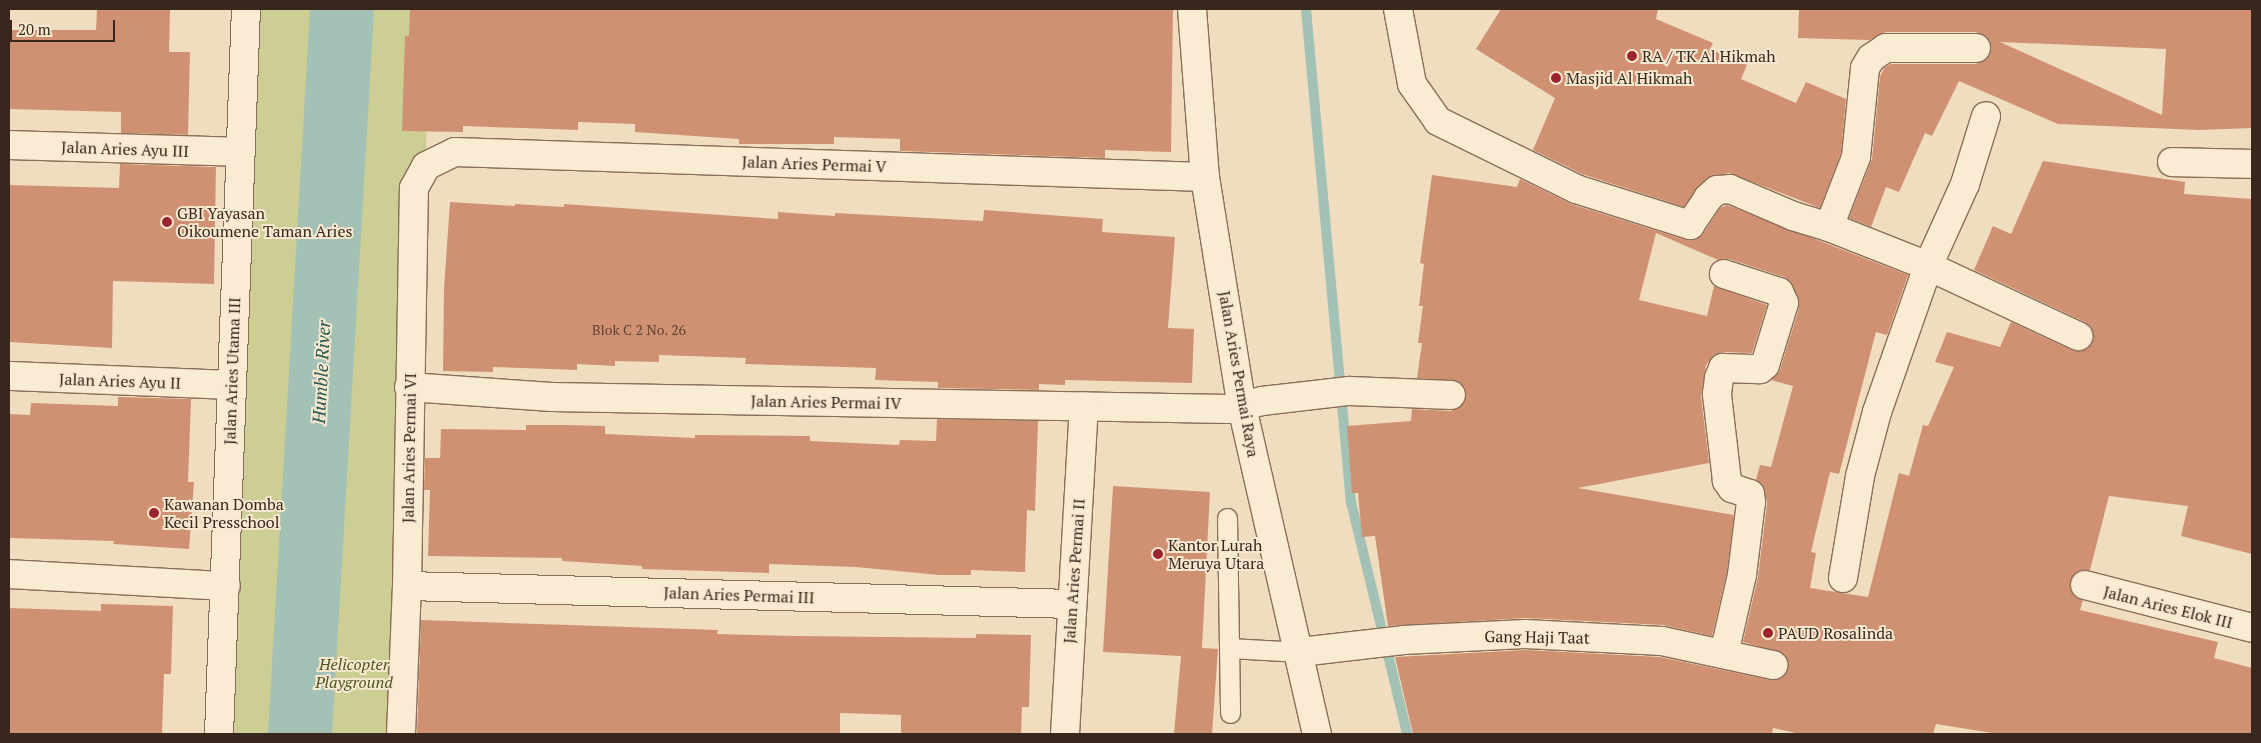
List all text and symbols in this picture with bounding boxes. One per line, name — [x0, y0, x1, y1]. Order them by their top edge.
scale bar — [12, 10, 118, 42]
text: 20 m — [18, 19, 51, 39]
place label: RA / TK Al Hikmah — [1642, 46, 1776, 66]
marker: RA / TK Al Hikmah — [1626, 50, 1638, 62]
place label: Masjid Al Hikmah — [1566, 68, 1693, 88]
marker: Masjid Al Hikmah — [1550, 72, 1562, 84]
street label: Jalan Aries Ayu III — [61, 137, 189, 161]
street label: Jalan Aries Permai V — [741, 152, 887, 176]
place label: GBI Yayasan Oikoumene Taman Aries — [177, 203, 353, 241]
marker: GBI Yayasan Oikoumene Taman Aries — [161, 216, 173, 228]
street label: Jalan Aries Permai Raya — [1215, 289, 1263, 459]
street label: Jalan Aries Utama III — [220, 297, 244, 445]
water label: Humble River — [308, 320, 334, 424]
house number: Blok C 2 No. 26 — [592, 322, 686, 338]
street label: Jalan Aries Ayu II — [58, 369, 182, 393]
street label: Jalan Aries Permai VI — [398, 372, 420, 524]
street label: Jalan Aries Permai IV — [750, 391, 902, 413]
place label: Kawanan Domba Kecil Presschool — [164, 494, 284, 532]
street label: Jalan Aries Permai II — [1059, 498, 1089, 644]
marker: Kawanan Domba Kecil Presschool — [148, 507, 160, 519]
place label: Kantor Lurah Meruya Utara — [1168, 535, 1264, 573]
marker: Kantor Lurah Meruya Utara — [1152, 548, 1164, 560]
street label: Jalan Aries Elok III — [2101, 582, 2235, 632]
street label: Jalan Aries Permai III — [663, 583, 815, 607]
place label: PAUD Rosalinda — [1778, 623, 1893, 643]
street label: Gang Haji Taat — [1484, 626, 1590, 648]
marker: PAUD Rosalinda — [1762, 627, 1774, 639]
park label: Helicopter Playground — [315, 654, 393, 692]

